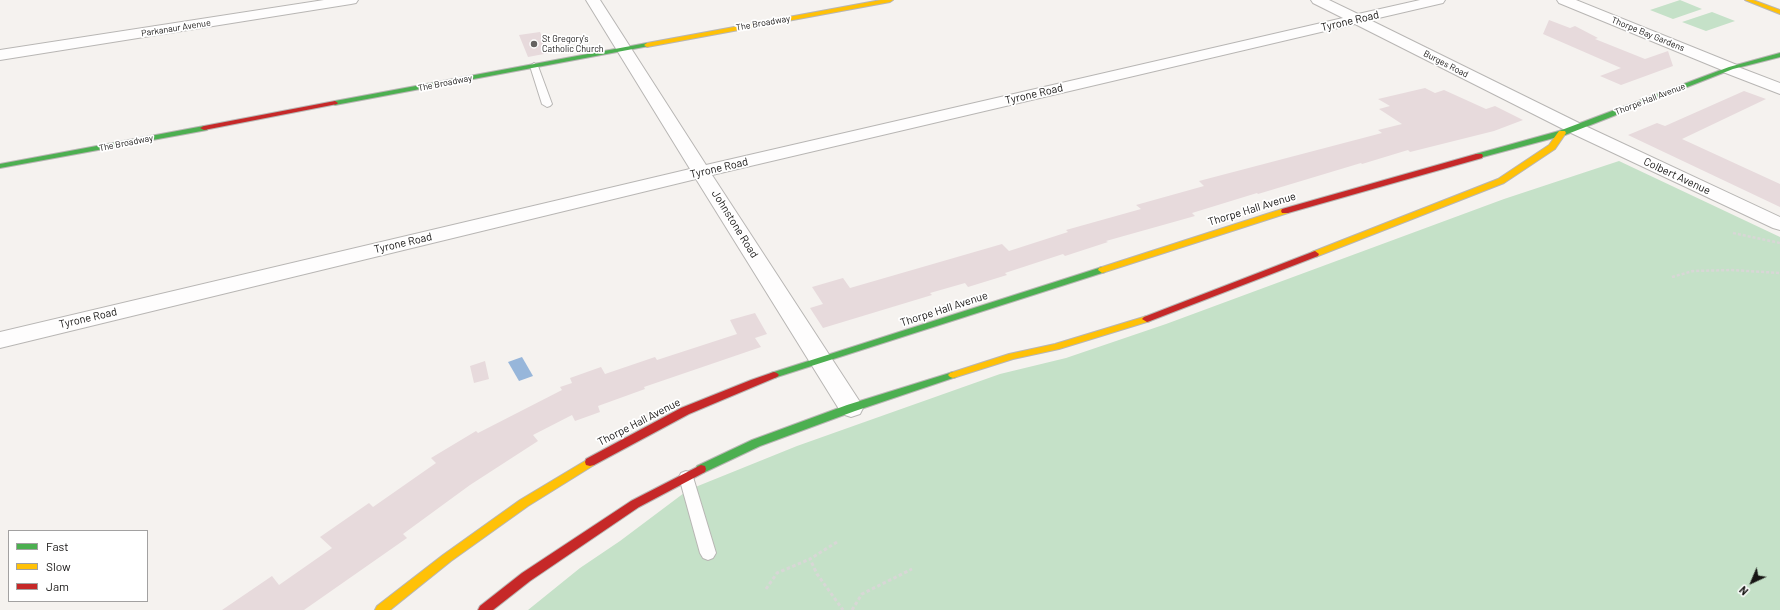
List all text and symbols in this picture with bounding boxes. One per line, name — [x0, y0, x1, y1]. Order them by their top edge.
street label: Tyrone Road — [1320, 8, 1380, 34]
street label: The Broadway — [735, 13, 791, 33]
street label: Thorpe Bay Gardens — [1610, 14, 1686, 54]
street label: Parkanaur Avenue — [141, 17, 211, 39]
place label: St Gregory's Catholic Church — [542, 34, 604, 55]
marker: St Gregory's Catholic Church — [529, 39, 539, 49]
street label: Burges Road — [1422, 48, 1470, 80]
street label: The Broadway — [417, 72, 473, 94]
street label: Tyrone Road — [1004, 81, 1064, 107]
street label: Thorpe Hall Avenue — [1613, 81, 1687, 117]
street label: The Broadway — [98, 132, 154, 154]
street label: Tyrone Road — [689, 155, 749, 181]
street label: Colbert Avenue — [1641, 155, 1713, 197]
street label: Johnstone Road — [709, 188, 761, 260]
street label: Thorpe Hall Avenue — [1206, 189, 1298, 229]
street label: Tyrone Road — [373, 230, 433, 256]
street label: Thorpe Hall Avenue — [899, 289, 989, 329]
street label: Tyrone Road — [58, 305, 118, 331]
street label: Thorpe Hall Avenue — [595, 395, 683, 449]
legend — [8, 530, 148, 602]
text: Fast — [46, 539, 69, 553]
text: Slow — [46, 559, 71, 573]
north arrow — [1732, 562, 1772, 602]
text: Jam — [46, 579, 69, 593]
text: N — [1736, 584, 1750, 598]

